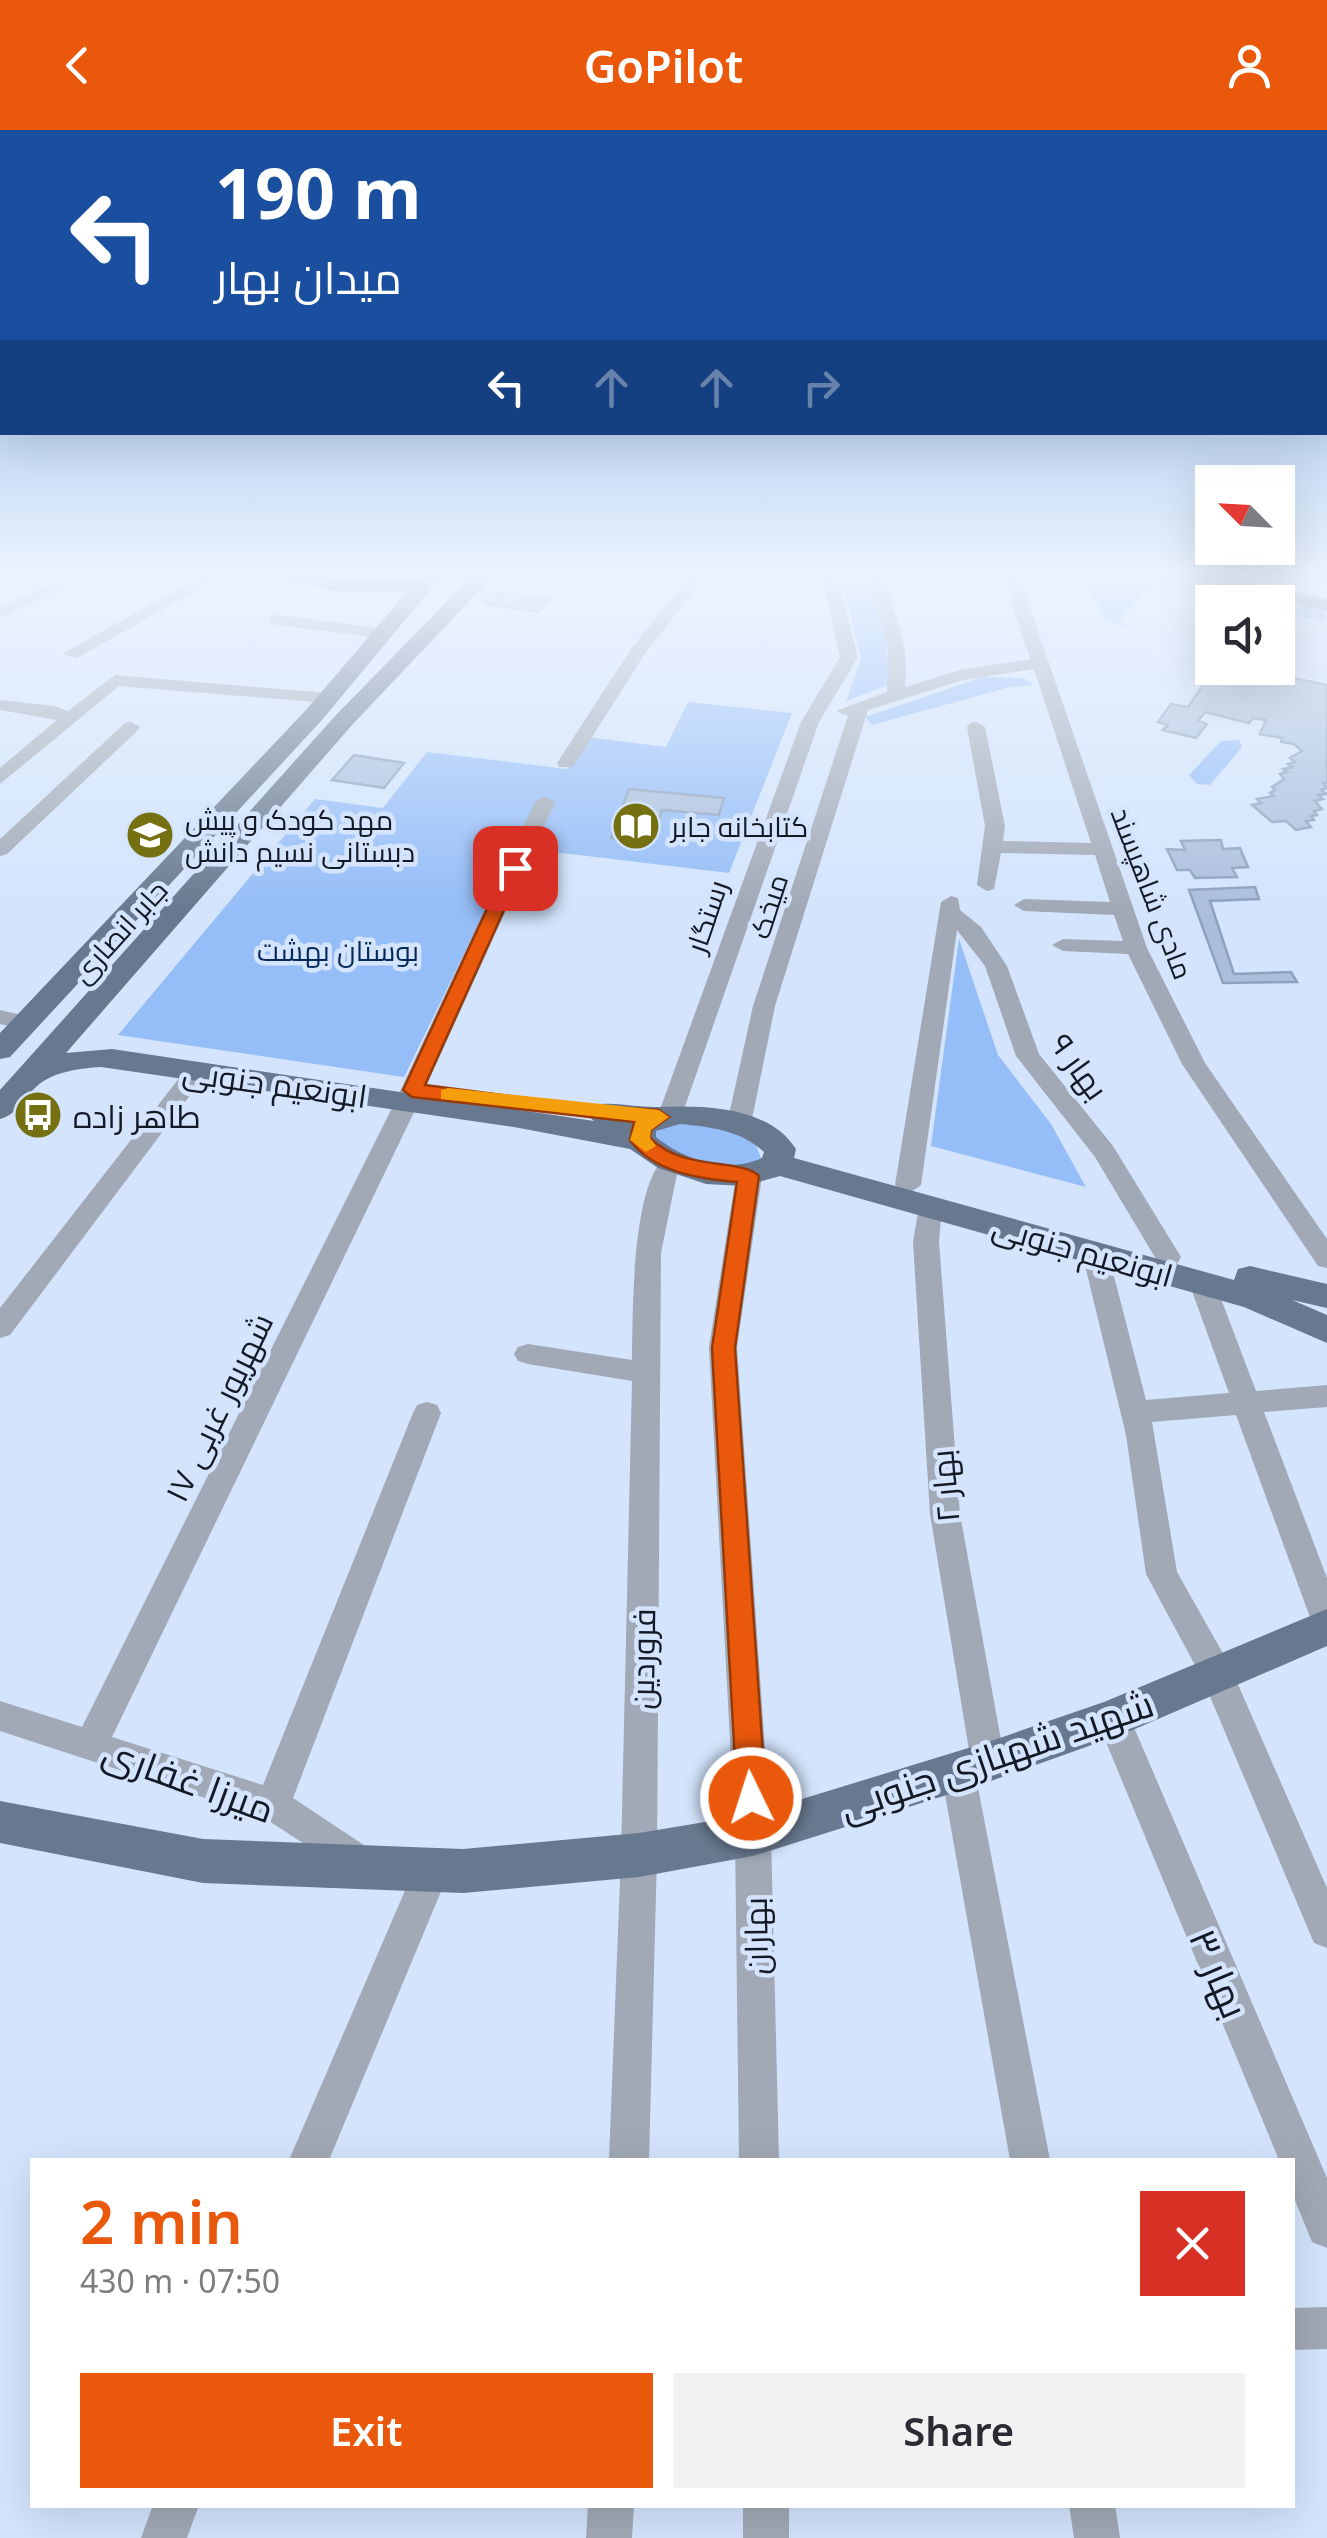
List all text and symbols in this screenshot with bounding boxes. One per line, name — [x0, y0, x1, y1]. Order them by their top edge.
text: GoPilot — [584, 35, 743, 96]
icon: back — [50, 38, 105, 93]
icon: person — [1222, 38, 1277, 93]
text: 190 m — [215, 144, 422, 240]
icon: left — [50, 170, 180, 300]
text: میدان بهار — [215, 246, 402, 307]
icon: left — [479, 360, 534, 415]
icon: ahead — [584, 360, 639, 415]
icon: ahead — [689, 360, 744, 415]
icon: right — [794, 360, 849, 415]
north arrow — [1195, 465, 1295, 565]
map controls — [1195, 465, 1295, 685]
button: sound — [1195, 585, 1295, 685]
place label: مهد کودک و پیش دبستانی نسیم دانش — [185, 800, 415, 872]
library icon: کتابخانه جابر — [610, 800, 662, 852]
street label: مادی شاهپسند — [1103, 802, 1203, 984]
place label: کتابخانه جابر — [669, 807, 808, 845]
school or university icon: مهد کودک و پیش دبستانی نسیم دانش — [124, 809, 176, 861]
pin — [473, 826, 558, 911]
icon: arrive — [488, 841, 543, 896]
street label: میخک — [740, 869, 796, 943]
street label: جابر انصاری — [63, 871, 175, 991]
street label: رستگار — [675, 875, 736, 959]
park label: بوستان بهشت — [257, 931, 419, 969]
street label: بهار ۹ — [1041, 1024, 1119, 1108]
street label: ابونعیم جنوبی — [180, 1049, 370, 1119]
bus stop icon: طاهر زاده — [12, 1089, 64, 1141]
place label: طاهر زاده — [73, 1094, 201, 1137]
street label: ابونعیم جنوبی — [987, 1204, 1178, 1298]
street label: ۱۷ شهریور غربی — [154, 1306, 282, 1508]
street label: بهار ۲ — [919, 1448, 969, 1524]
street label: فروردین — [620, 1608, 664, 1710]
street label: شهید شهبازی جنوبی — [832, 1676, 1160, 1832]
street label: میرزا غفاری — [96, 1724, 282, 1834]
position arrow — [699, 1746, 803, 1850]
street label: بهاران — [733, 1897, 777, 1975]
street label: بهار ۳ — [1178, 1920, 1262, 2026]
text: 2 min — [80, 2180, 243, 2262]
button: close — [1140, 2191, 1245, 2296]
text: 430 m · 07:50 — [80, 2259, 280, 2302]
button: Exit — [80, 2373, 653, 2488]
button: Share — [673, 2373, 1245, 2488]

